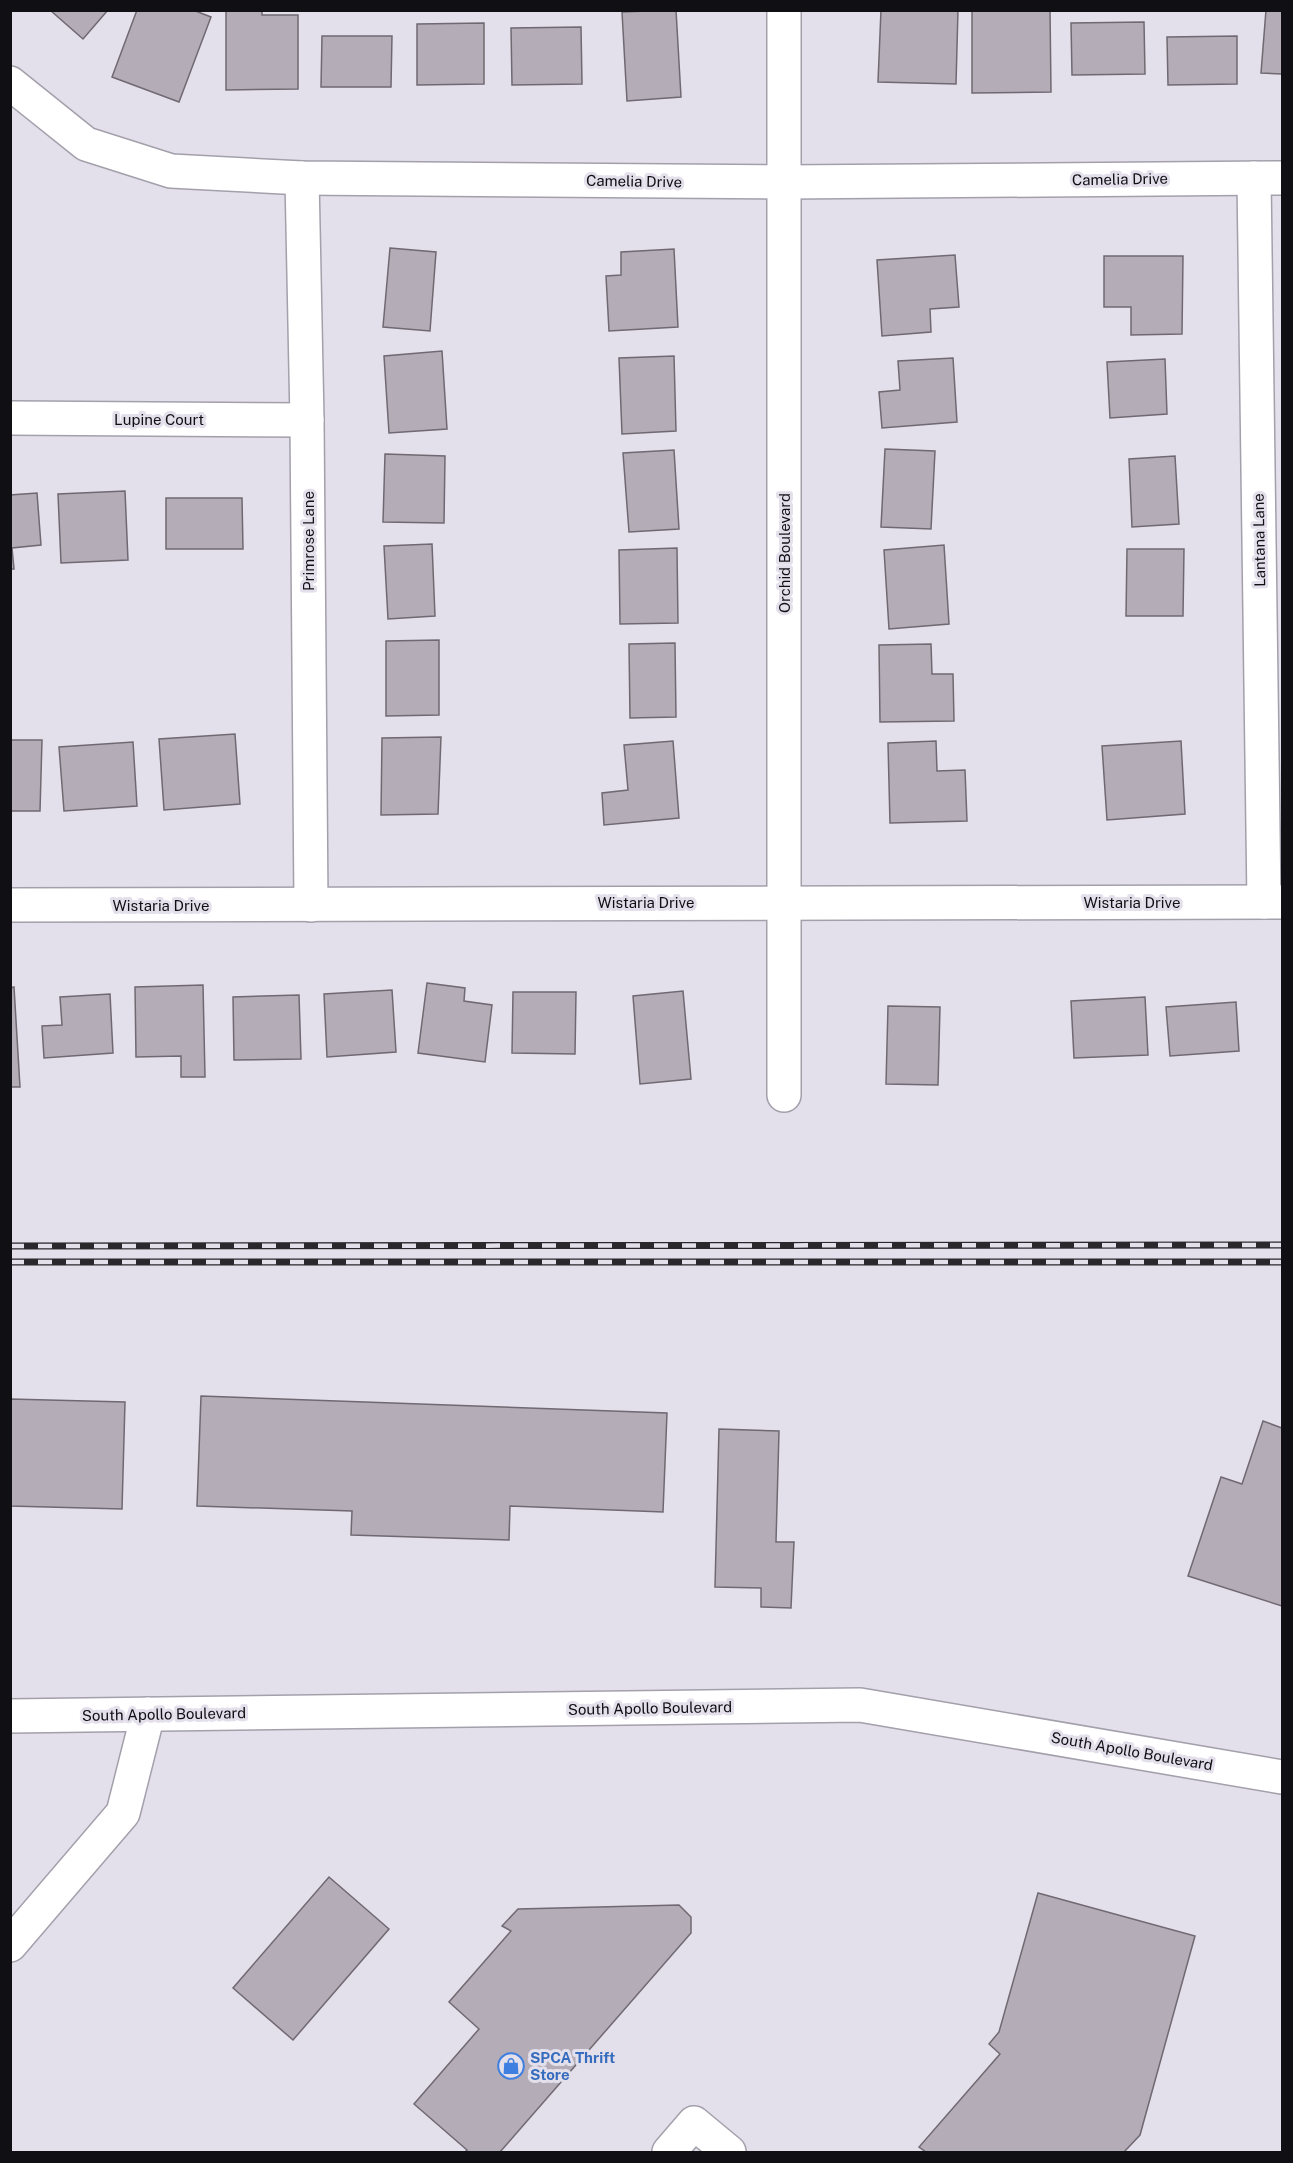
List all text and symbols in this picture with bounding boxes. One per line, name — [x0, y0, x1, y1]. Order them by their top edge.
street label: Camelia Drive — [1072, 170, 1168, 188]
street label: Camelia Drive — [586, 172, 682, 190]
street label: Lupine Court — [114, 411, 204, 428]
street label: Primrose Lane — [300, 491, 317, 591]
street label: Orchid Boulevard — [776, 493, 793, 613]
street label: Lantana Lane — [1250, 493, 1268, 587]
street label: Wistaria Drive — [598, 894, 694, 911]
street label: Wistaria Drive — [1084, 894, 1180, 911]
street label: Wistaria Drive — [113, 897, 209, 914]
street label: South Apollo Boulevard — [568, 1698, 732, 1718]
street label: South Apollo Boulevard — [82, 1704, 246, 1724]
street label: South Apollo Boulevard — [1050, 1728, 1214, 1774]
place label: SPCA Thrift Store — [530, 2049, 615, 2083]
shop icon: SPCA Thrift Store — [496, 2051, 526, 2081]

